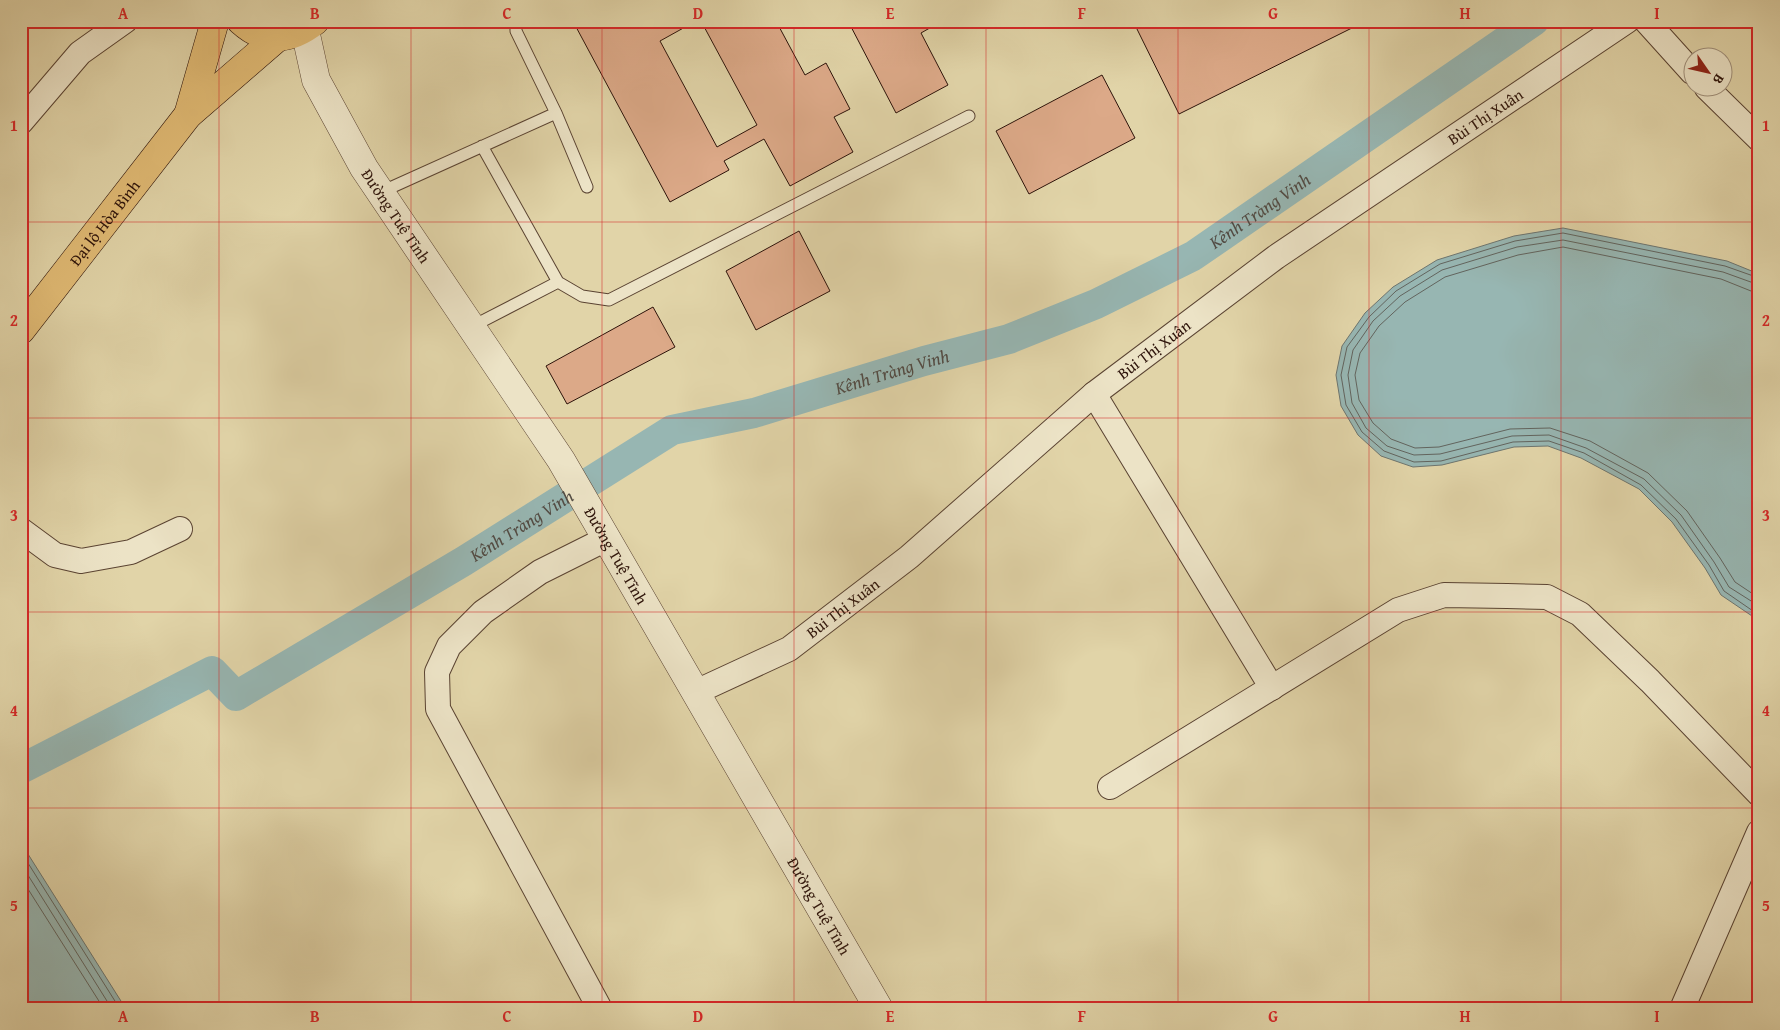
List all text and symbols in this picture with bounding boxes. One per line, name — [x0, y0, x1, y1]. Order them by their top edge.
text: A — [118, 1, 129, 25]
text: B — [310, 1, 320, 25]
text: C — [502, 1, 512, 25]
text: D — [693, 1, 703, 25]
text: E — [886, 1, 895, 25]
text: F — [1078, 1, 1086, 25]
text: G — [1268, 1, 1278, 25]
text: H — [1459, 1, 1471, 25]
text: I — [1654, 1, 1660, 25]
north arrow — [1682, 48, 1732, 98]
text: B — [1708, 70, 1729, 88]
street label: Bùi Thị Xuân — [1442, 82, 1528, 151]
text: 1 — [10, 113, 18, 137]
text: 1 — [1762, 113, 1770, 137]
street label: Đường Tuệ Tĩnh — [356, 164, 437, 268]
water label: Kênh Tràng Vinh — [1202, 166, 1316, 255]
street label: Đại lộ Hòa Bình — [63, 175, 145, 271]
text: 2 — [10, 308, 18, 332]
text: 2 — [1762, 308, 1770, 332]
street label: Bùi Thị Xuân — [1112, 313, 1196, 385]
water label: Kênh Tràng Vinh — [830, 342, 952, 401]
water label: Kênh Tràng Vinh — [463, 482, 578, 568]
street label: Đường Tuệ Tĩnh — [579, 502, 654, 609]
text: 3 — [10, 503, 18, 527]
text: 3 — [1762, 503, 1770, 527]
street label: Bùi Thị Xuân — [801, 572, 884, 644]
text: 4 — [10, 698, 18, 722]
text: 4 — [1762, 698, 1770, 722]
street label: Đường Tuệ Tĩnh — [782, 853, 857, 959]
text: 5 — [10, 893, 18, 917]
text: 5 — [1762, 893, 1770, 917]
text: A — [118, 1004, 129, 1028]
text: B — [310, 1004, 320, 1028]
text: C — [502, 1004, 512, 1028]
text: D — [693, 1004, 703, 1028]
text: E — [886, 1004, 895, 1028]
text: F — [1078, 1004, 1086, 1028]
text: G — [1268, 1004, 1278, 1028]
text: H — [1459, 1004, 1471, 1028]
text: I — [1654, 1004, 1660, 1028]

